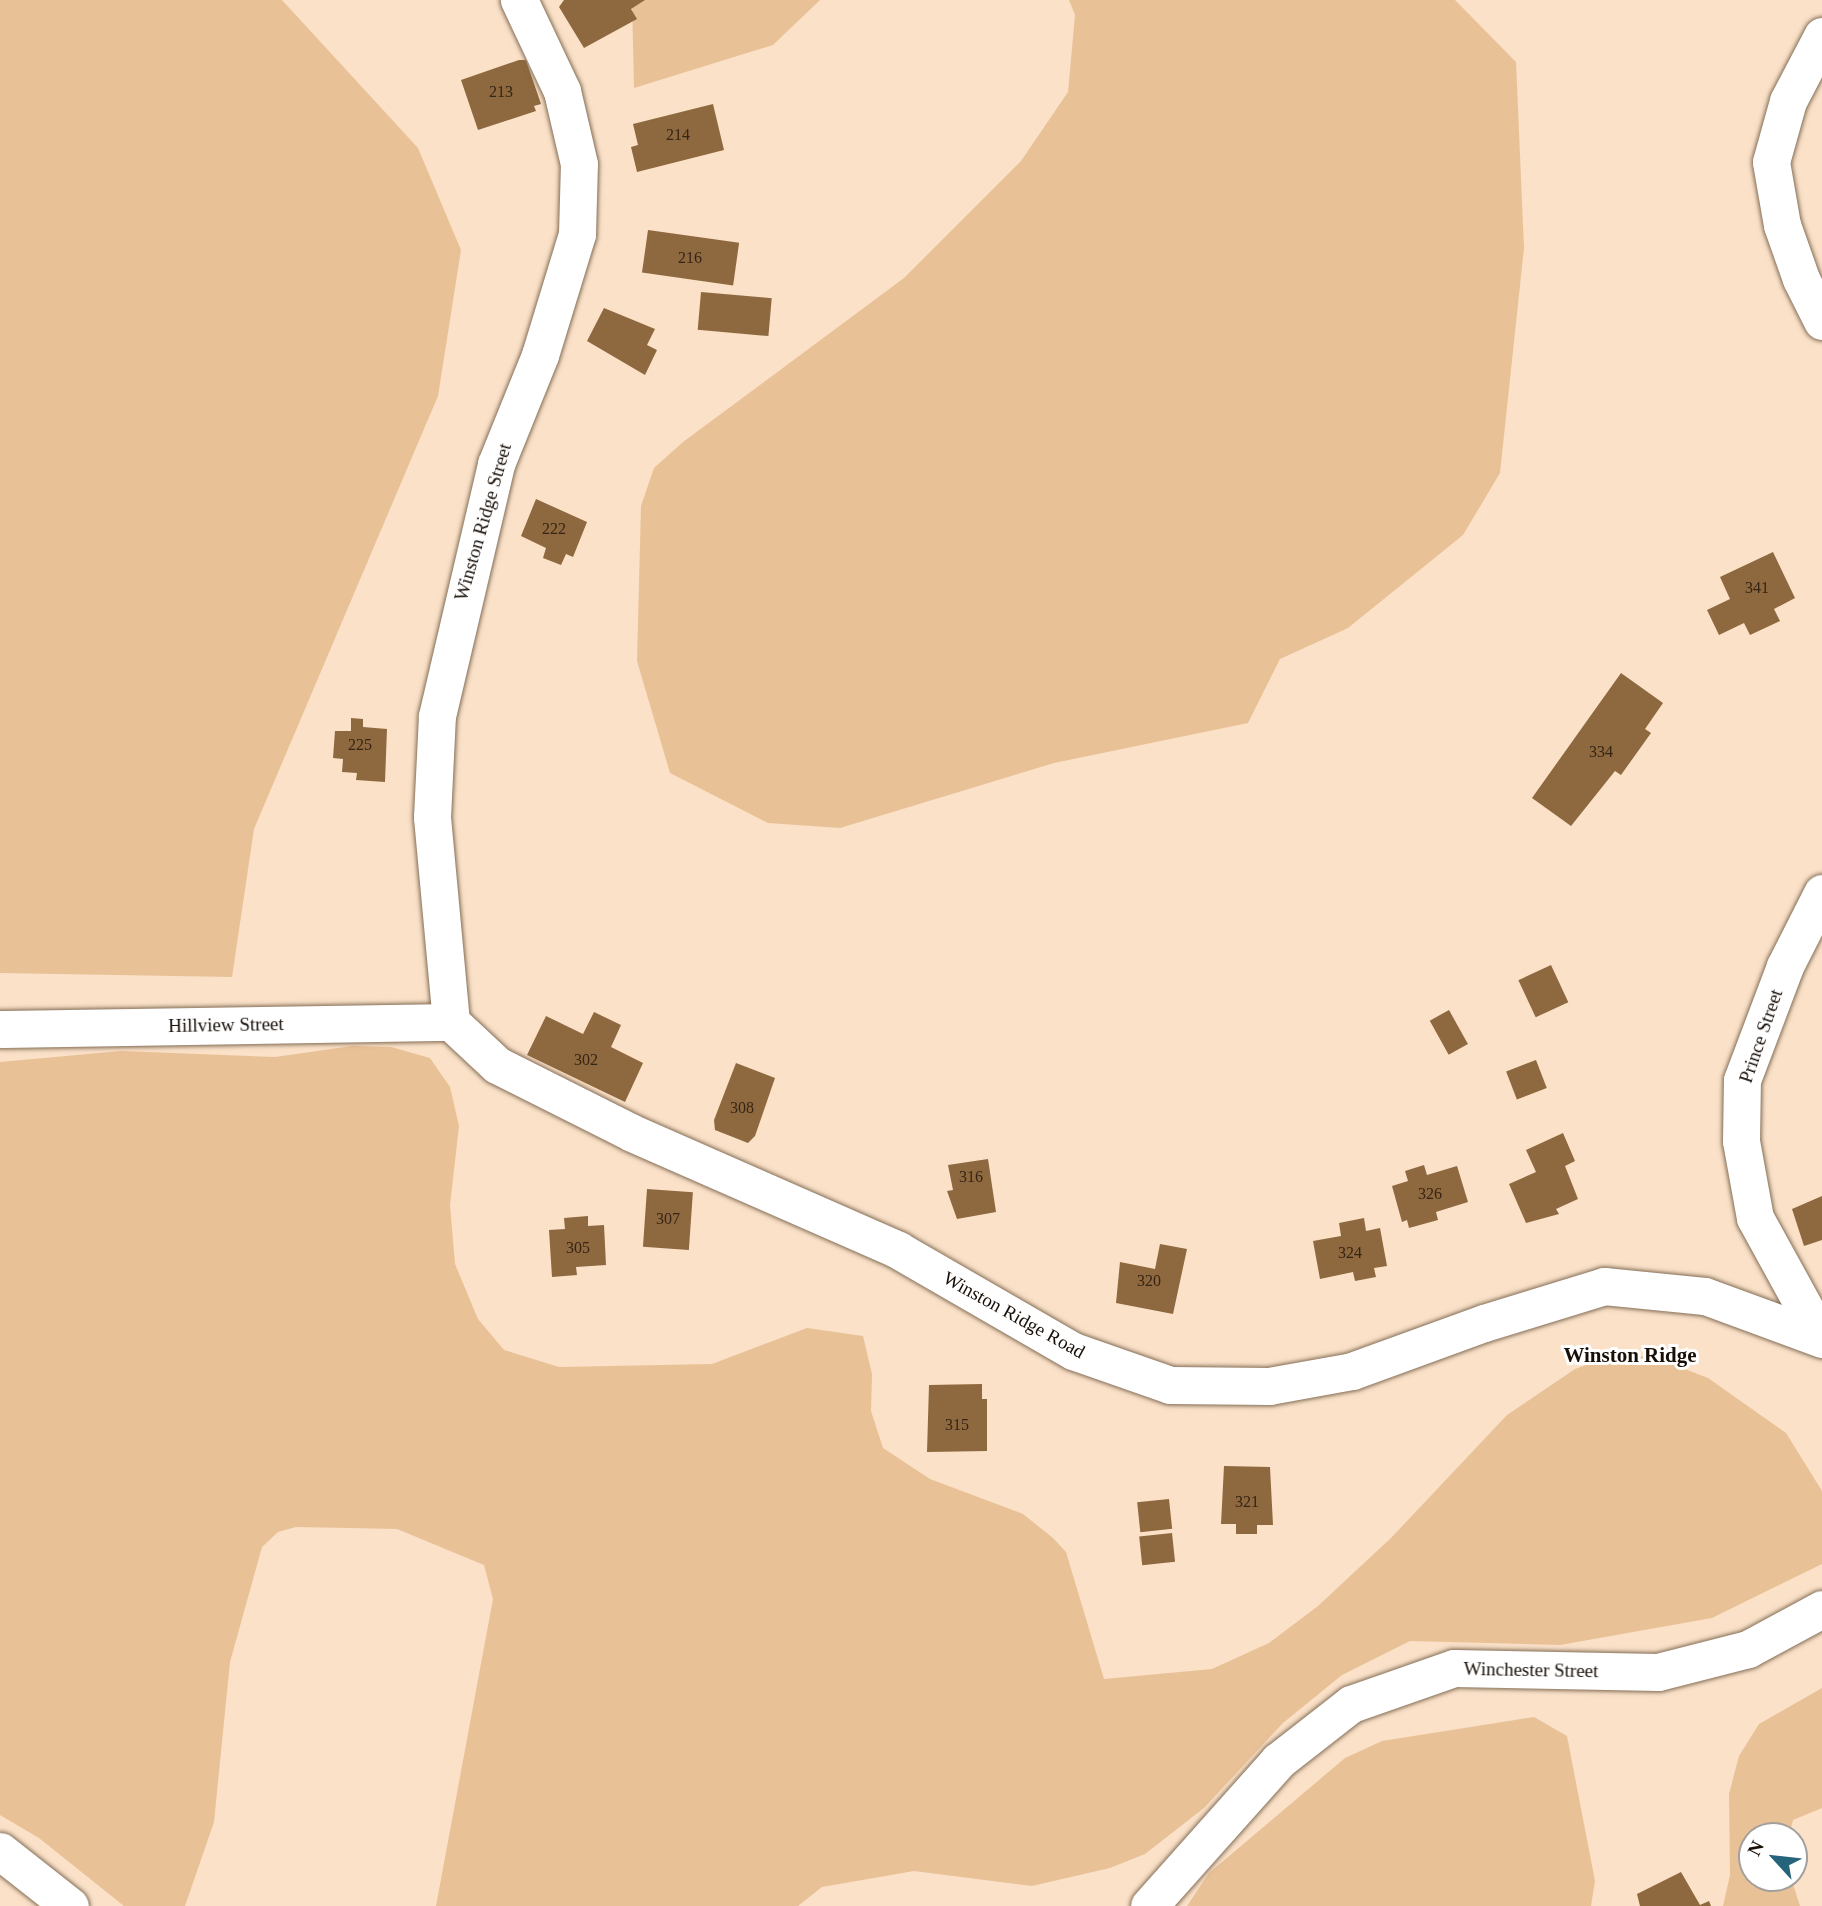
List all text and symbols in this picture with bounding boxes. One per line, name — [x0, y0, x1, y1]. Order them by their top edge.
house number: 213 — [489, 82, 513, 102]
house number: 214 — [666, 125, 690, 145]
house number: 216 — [678, 248, 702, 268]
street label: Winston Ridge Street — [450, 441, 516, 603]
house number: 222 — [542, 519, 566, 539]
house number: 341 — [1745, 578, 1769, 598]
house number: 225 — [348, 735, 372, 755]
house number: 334 — [1589, 742, 1613, 762]
street label: Prince Street — [1734, 986, 1788, 1086]
street label: Hillview Street — [168, 1013, 284, 1037]
house number: 302 — [574, 1050, 598, 1070]
house number: 308 — [730, 1098, 754, 1118]
house number: 316 — [959, 1167, 983, 1187]
house number: 326 — [1418, 1184, 1442, 1204]
house number: 307 — [656, 1209, 680, 1229]
house number: 305 — [566, 1238, 590, 1258]
house number: 324 — [1338, 1243, 1362, 1263]
street label: Winston Ridge Road — [939, 1267, 1089, 1363]
house number: 320 — [1137, 1271, 1161, 1291]
district label: Winston Ridge — [1563, 1342, 1697, 1368]
house number: 315 — [945, 1415, 969, 1435]
house number: 321 — [1235, 1492, 1259, 1512]
street label: Winchester Street — [1463, 1657, 1599, 1683]
north arrow — [1738, 1822, 1808, 1892]
text: N — [1743, 1837, 1768, 1859]

